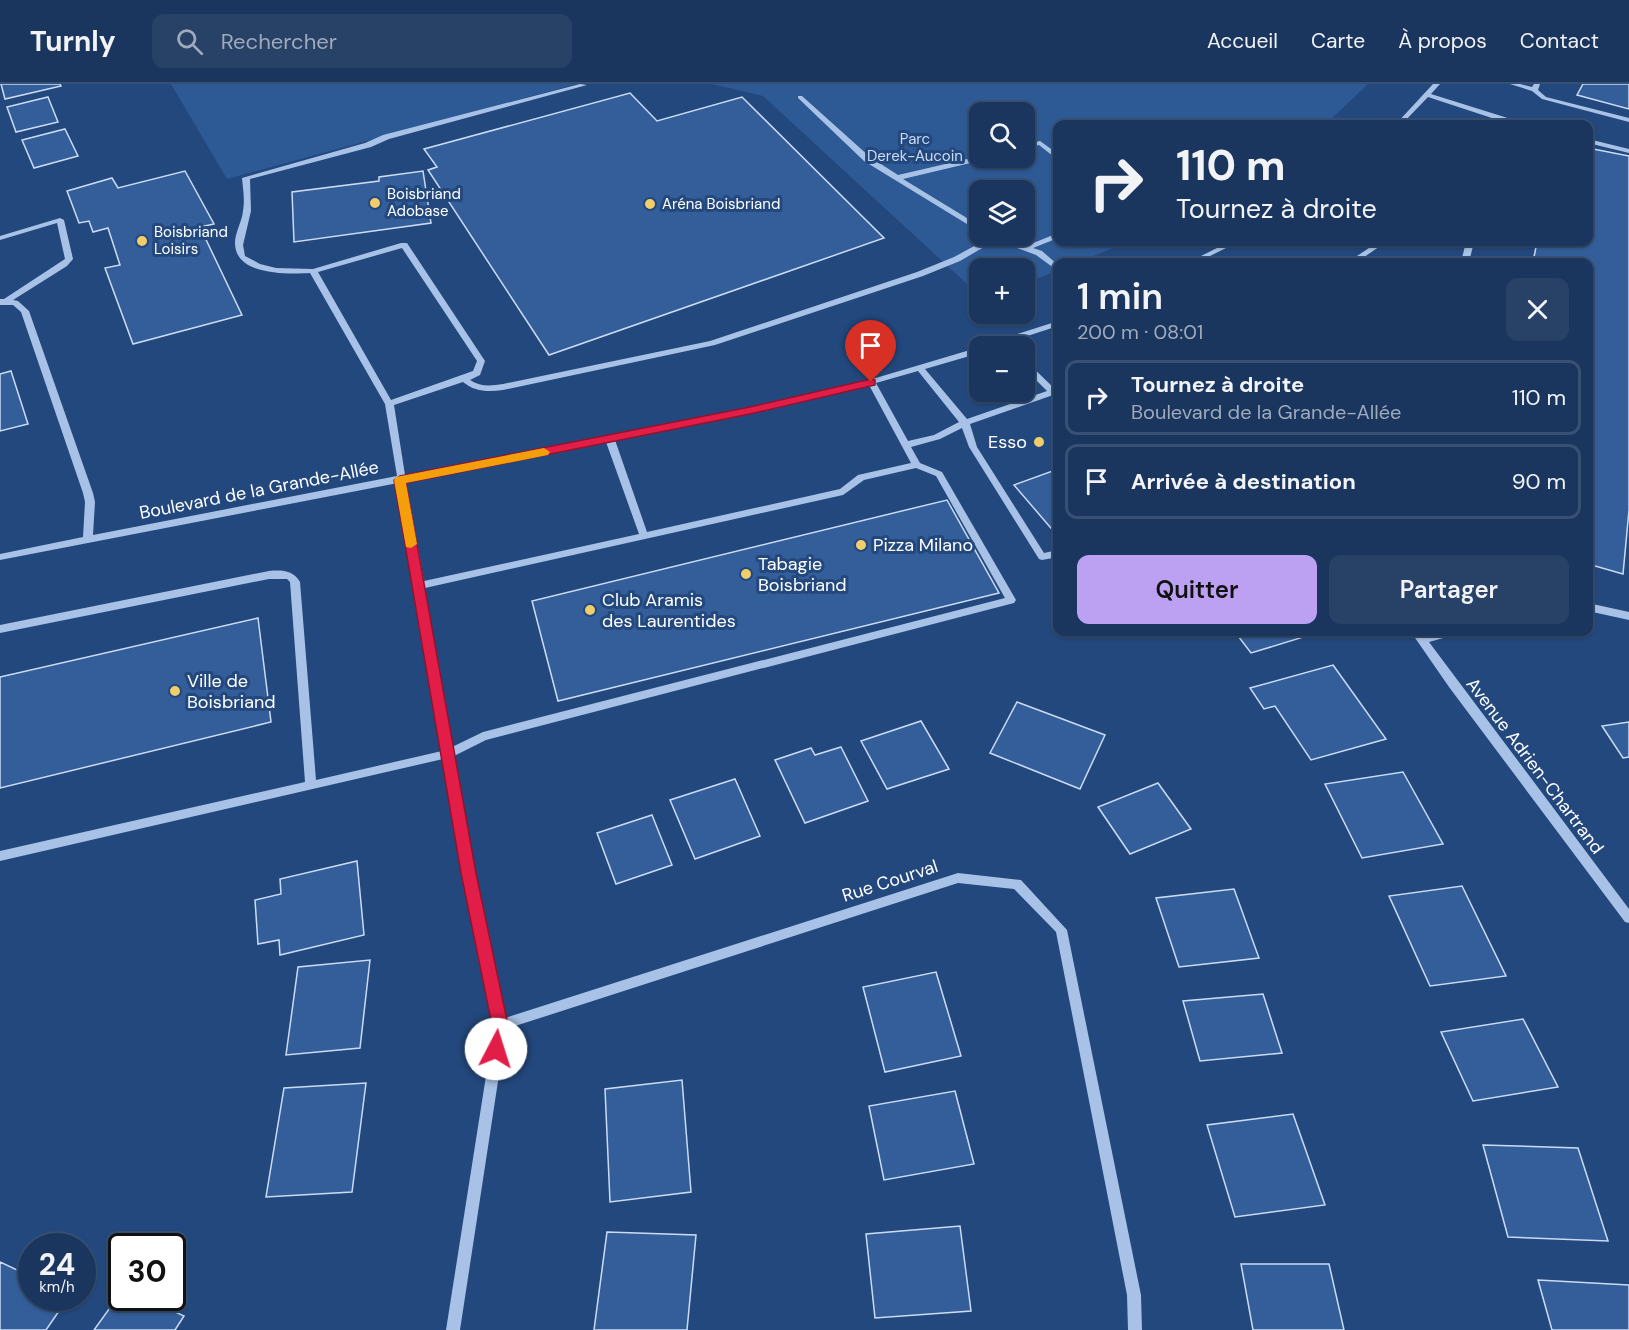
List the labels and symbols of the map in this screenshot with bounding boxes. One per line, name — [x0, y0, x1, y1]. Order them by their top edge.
park label: Parc Derek-Aucoin — [867, 129, 963, 166]
place label: Boisbriand Adobase — [387, 184, 461, 221]
place label: Aréna Boisbriand — [662, 194, 780, 214]
marker: Boisbriand Adobase — [368, 196, 382, 210]
marker: Aréna Boisbriand — [643, 197, 657, 211]
place label: Boisbriand Loisirs — [154, 222, 228, 259]
marker: Boisbriand Loisirs — [135, 234, 149, 248]
pin — [845, 320, 896, 382]
place label: Esso — [988, 430, 1027, 454]
marker: Esso — [1032, 435, 1046, 449]
street label: Boulevard de la Grande-Allée — [137, 455, 381, 525]
place label: Pizza Milano — [873, 533, 973, 557]
marker: Pizza Milano — [854, 538, 868, 552]
place label: Tabagie Boisbriand — [758, 552, 847, 597]
marker: Tabagie Boisbriand — [739, 567, 753, 581]
place label: Club Aramis des Laurentides — [602, 588, 736, 633]
marker: Club Aramis des Laurentides — [583, 603, 597, 617]
place label: Ville de Boisbriand — [187, 669, 276, 714]
street label: Avenue Adrien-Chartrand — [1461, 673, 1609, 859]
marker: Ville de Boisbriand — [168, 684, 182, 698]
street label: Rue Courval — [839, 854, 941, 908]
position arrow — [464, 1017, 528, 1081]
speed limit sign: 30 — [108, 1233, 186, 1311]

